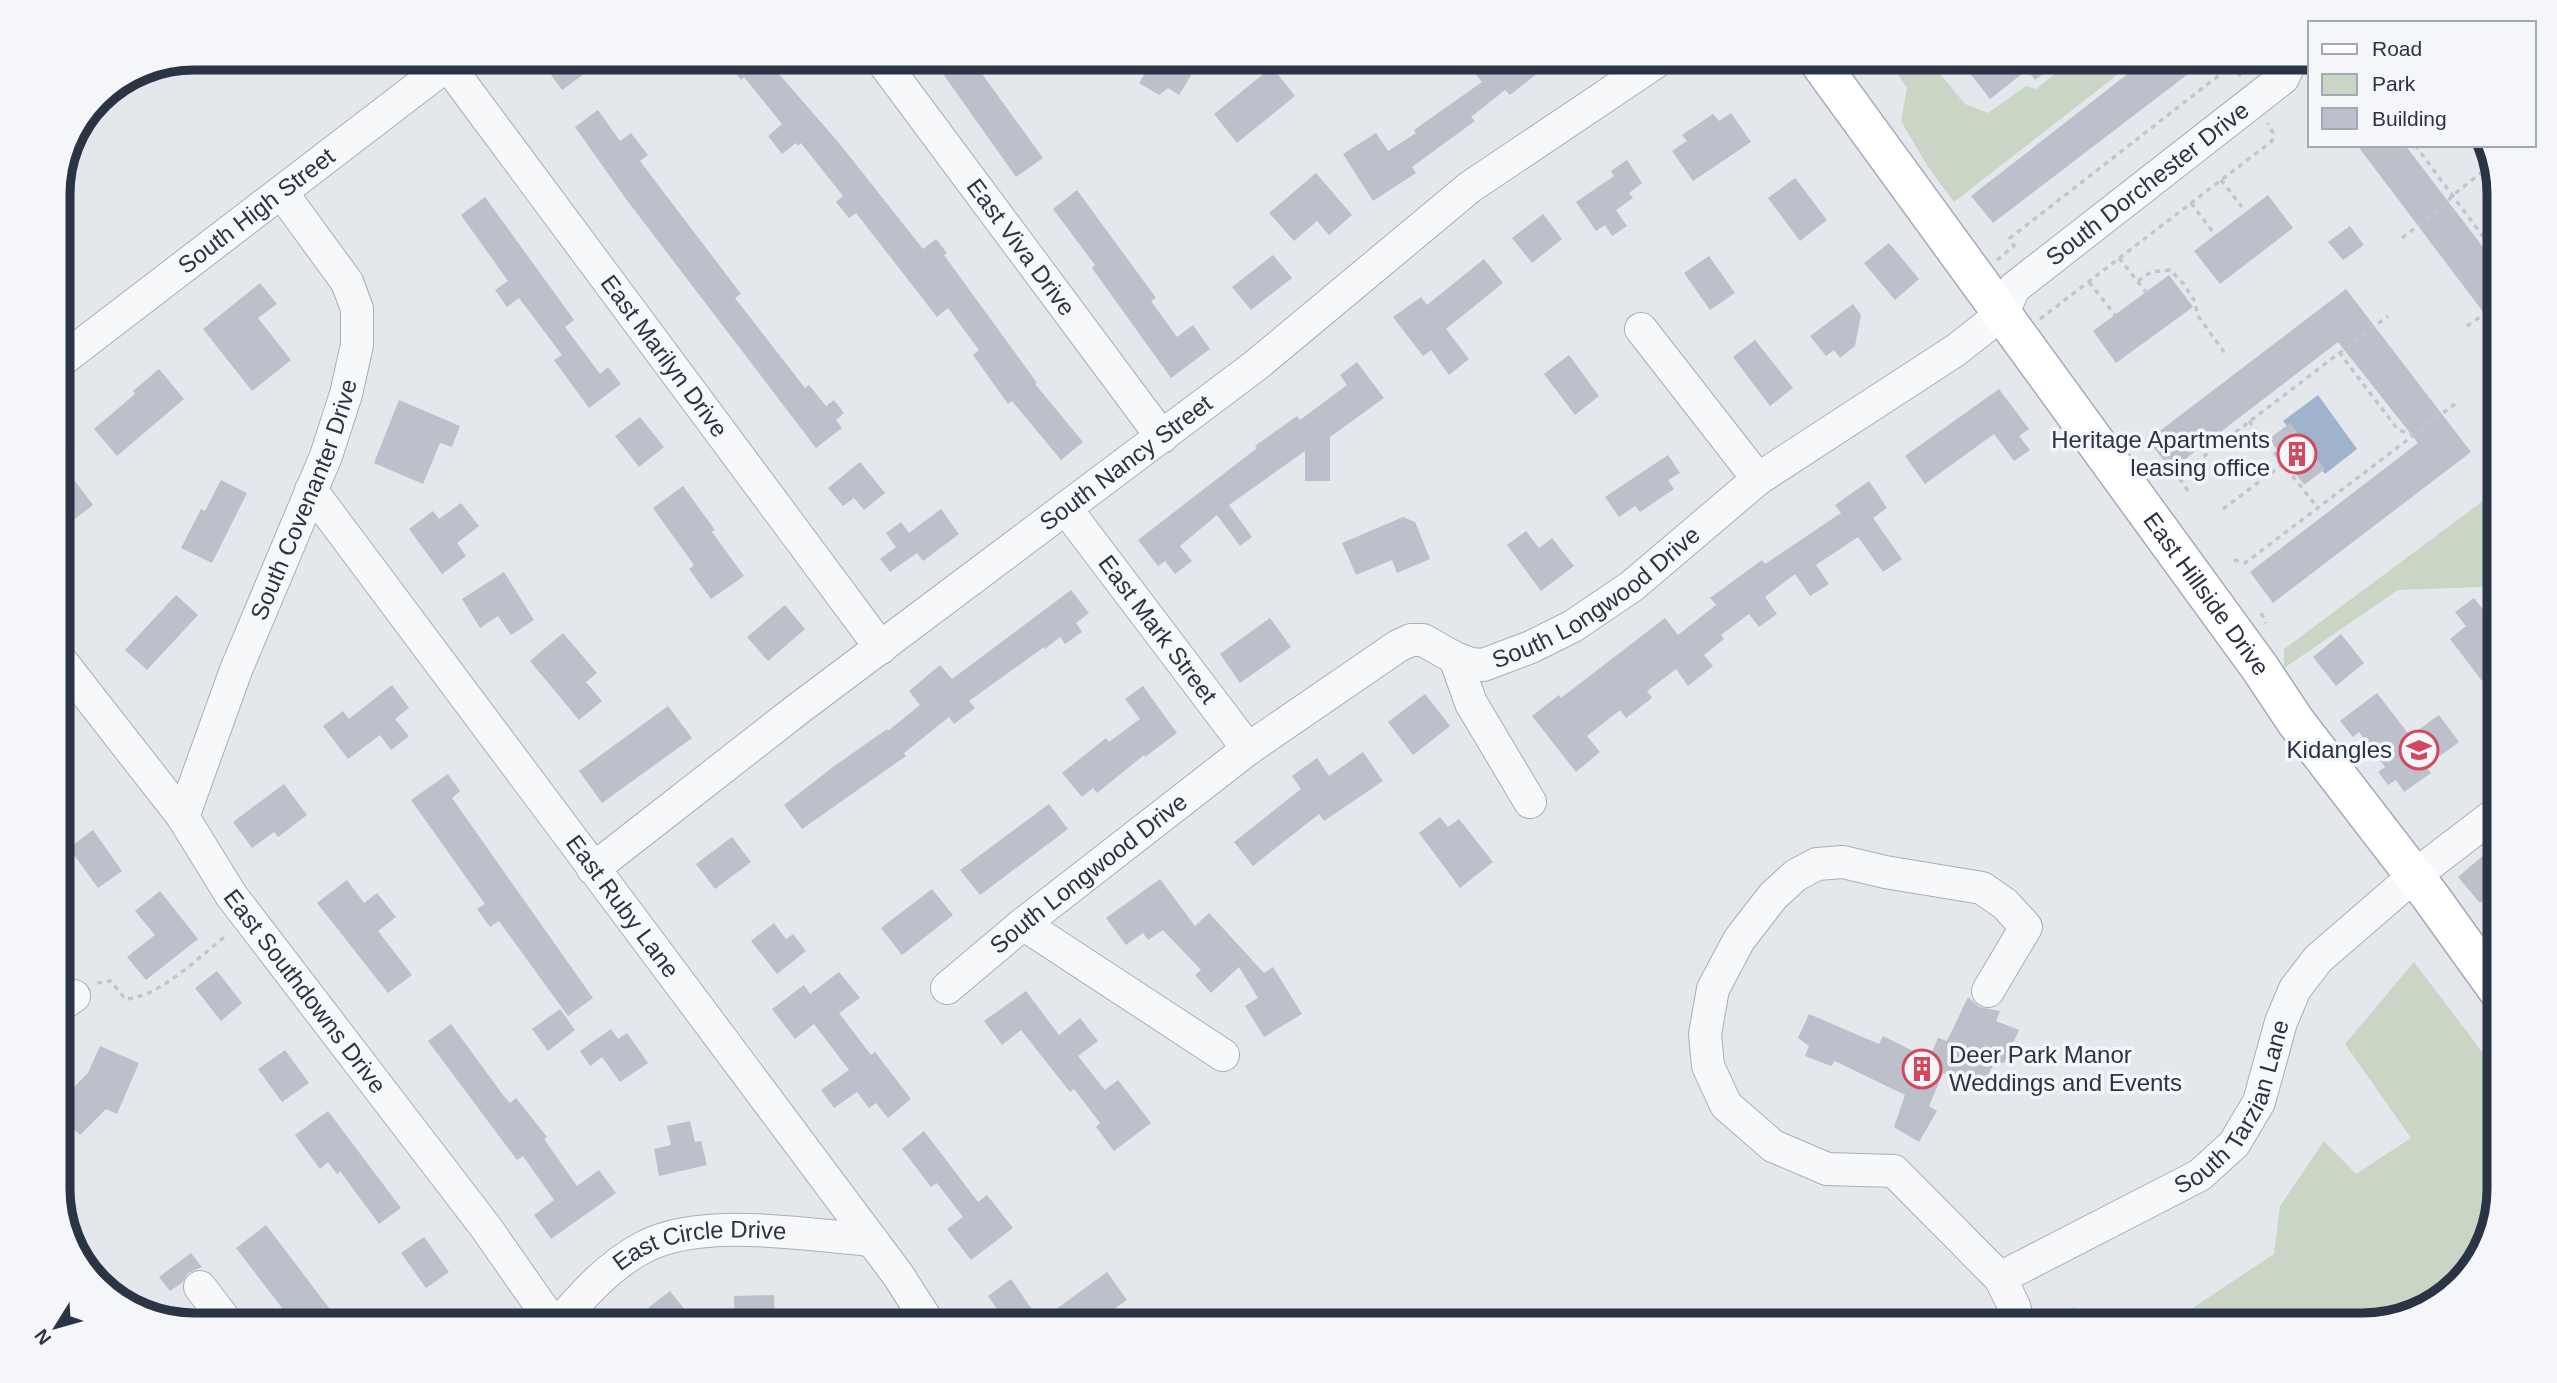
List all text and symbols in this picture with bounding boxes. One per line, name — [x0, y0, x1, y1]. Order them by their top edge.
legend — [2308, 21, 2536, 147]
text: Road — [2372, 37, 2422, 60]
text: Park — [2372, 72, 2416, 95]
street label: South Dorchester Drive — [2040, 96, 2254, 271]
text: Building — [2372, 107, 2447, 130]
street label: South High Street — [173, 142, 340, 279]
street label: East Viva Drive — [962, 173, 1081, 321]
street label: East Marilyn Drive — [596, 270, 733, 442]
street label: South Covenanter Drive — [245, 377, 362, 624]
street label: South Nancy Street — [1034, 389, 1217, 536]
place label: Heritage Apartments leasing office — [2051, 426, 2270, 481]
building icon: Heritage Apartments leasing office — [2276, 433, 2318, 475]
street label: East Hillside Drive — [2138, 507, 2275, 680]
street label: South Longwood Drive — [1488, 521, 1705, 673]
street label: East Mark Street — [1093, 550, 1223, 709]
school or university icon: Kidangles — [2398, 729, 2440, 771]
place label: Kidangles — [2287, 736, 2392, 763]
street label: South Longwood Drive — [984, 788, 1192, 959]
street label: East Ruby Lane — [561, 830, 685, 983]
street label: East Southdowns Drive — [219, 884, 392, 1098]
street label: South Tarzian Lane — [2169, 1017, 2294, 1199]
place label: Deer Park Manor Weddings and Events — [1949, 1041, 2182, 1096]
building icon: Deer Park Manor Weddings and Events — [1901, 1048, 1943, 1090]
street label: East Circle Drive — [607, 1216, 787, 1276]
north arrow — [21, 1292, 91, 1362]
text: N — [30, 1325, 55, 1349]

